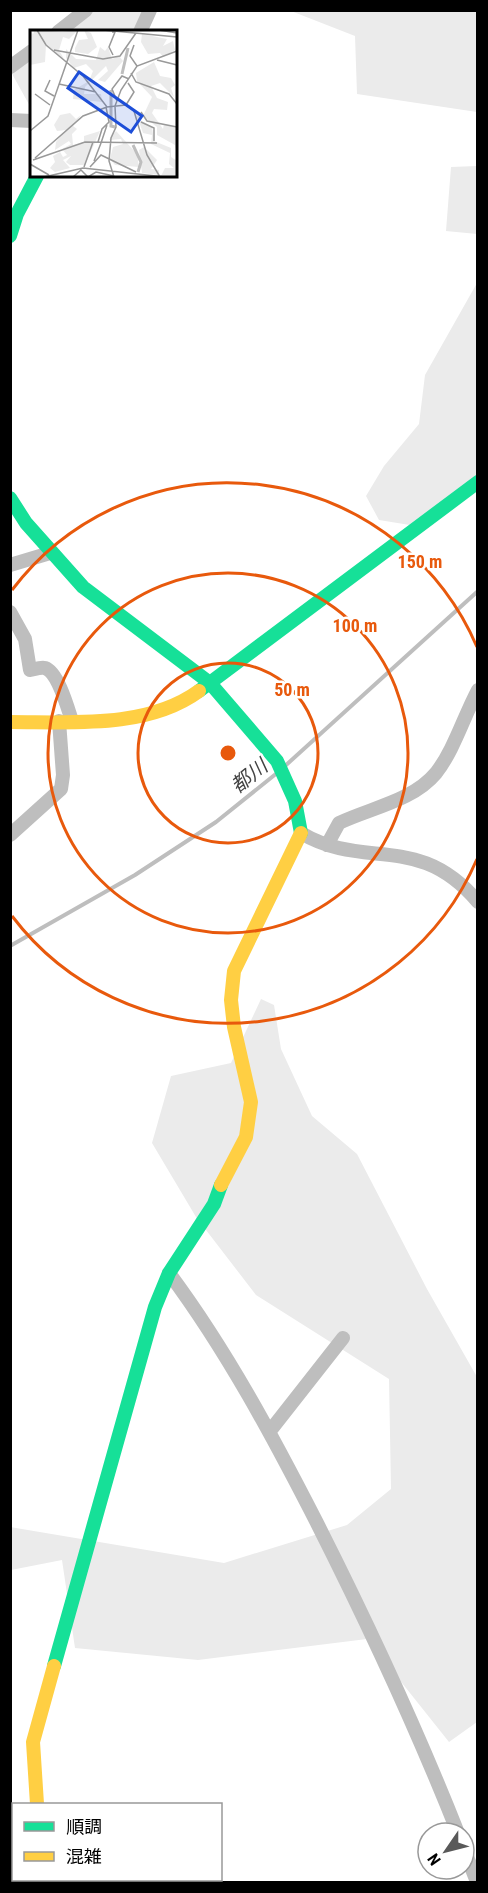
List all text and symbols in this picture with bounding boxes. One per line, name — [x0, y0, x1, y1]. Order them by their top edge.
inset map — [30, 30, 177, 177]
text: 150 m — [398, 551, 442, 572]
text: 100 m — [333, 615, 377, 636]
text: 50 m — [274, 679, 310, 700]
centre of rings — [218, 743, 238, 763]
water label: 都川 — [226, 753, 274, 798]
legend — [12, 1803, 222, 1881]
text: 順調 — [66, 1816, 102, 1837]
north arrow — [416, 1821, 476, 1881]
text: 混雑 — [66, 1846, 102, 1867]
text: N — [424, 1850, 445, 1869]

